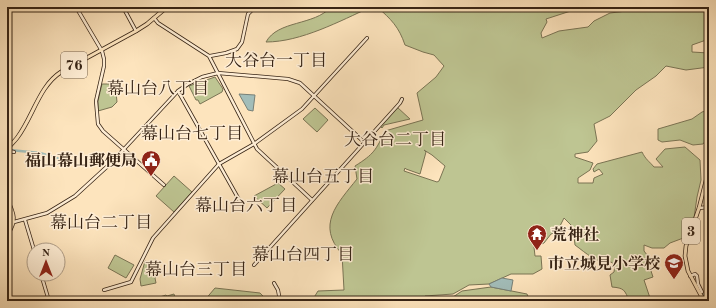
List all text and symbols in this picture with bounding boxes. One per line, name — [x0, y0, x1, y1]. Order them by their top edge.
district label: 大谷台一丁目 — [225, 51, 327, 70]
road number: 76 — [61, 52, 87, 78]
district label: 幕山台八丁目 — [107, 79, 209, 98]
district label: 幕山台七丁目 — [141, 124, 243, 143]
district label: 大谷台二丁目 — [344, 130, 446, 149]
public building icon: 福山幕山郵便局 — [140, 149, 162, 177]
place label: 福山幕山郵便局 — [24, 152, 137, 170]
district label: 幕山台五丁目 — [272, 167, 374, 186]
district label: 幕山台六丁目 — [195, 196, 297, 215]
district label: 幕山台二丁目 — [50, 213, 152, 232]
road number: 3 — [682, 218, 700, 244]
temple icon: 荒神社 — [526, 223, 548, 251]
place label: 荒神社 — [551, 226, 599, 244]
north arrow — [26, 242, 66, 282]
district label: 幕山台四丁目 — [252, 245, 354, 264]
text: N — [42, 248, 51, 259]
school or university icon: 市立城見小学校 — [663, 252, 685, 280]
place label: 市立城見小学校 — [548, 255, 661, 273]
district label: 幕山台三丁目 — [145, 260, 247, 279]

